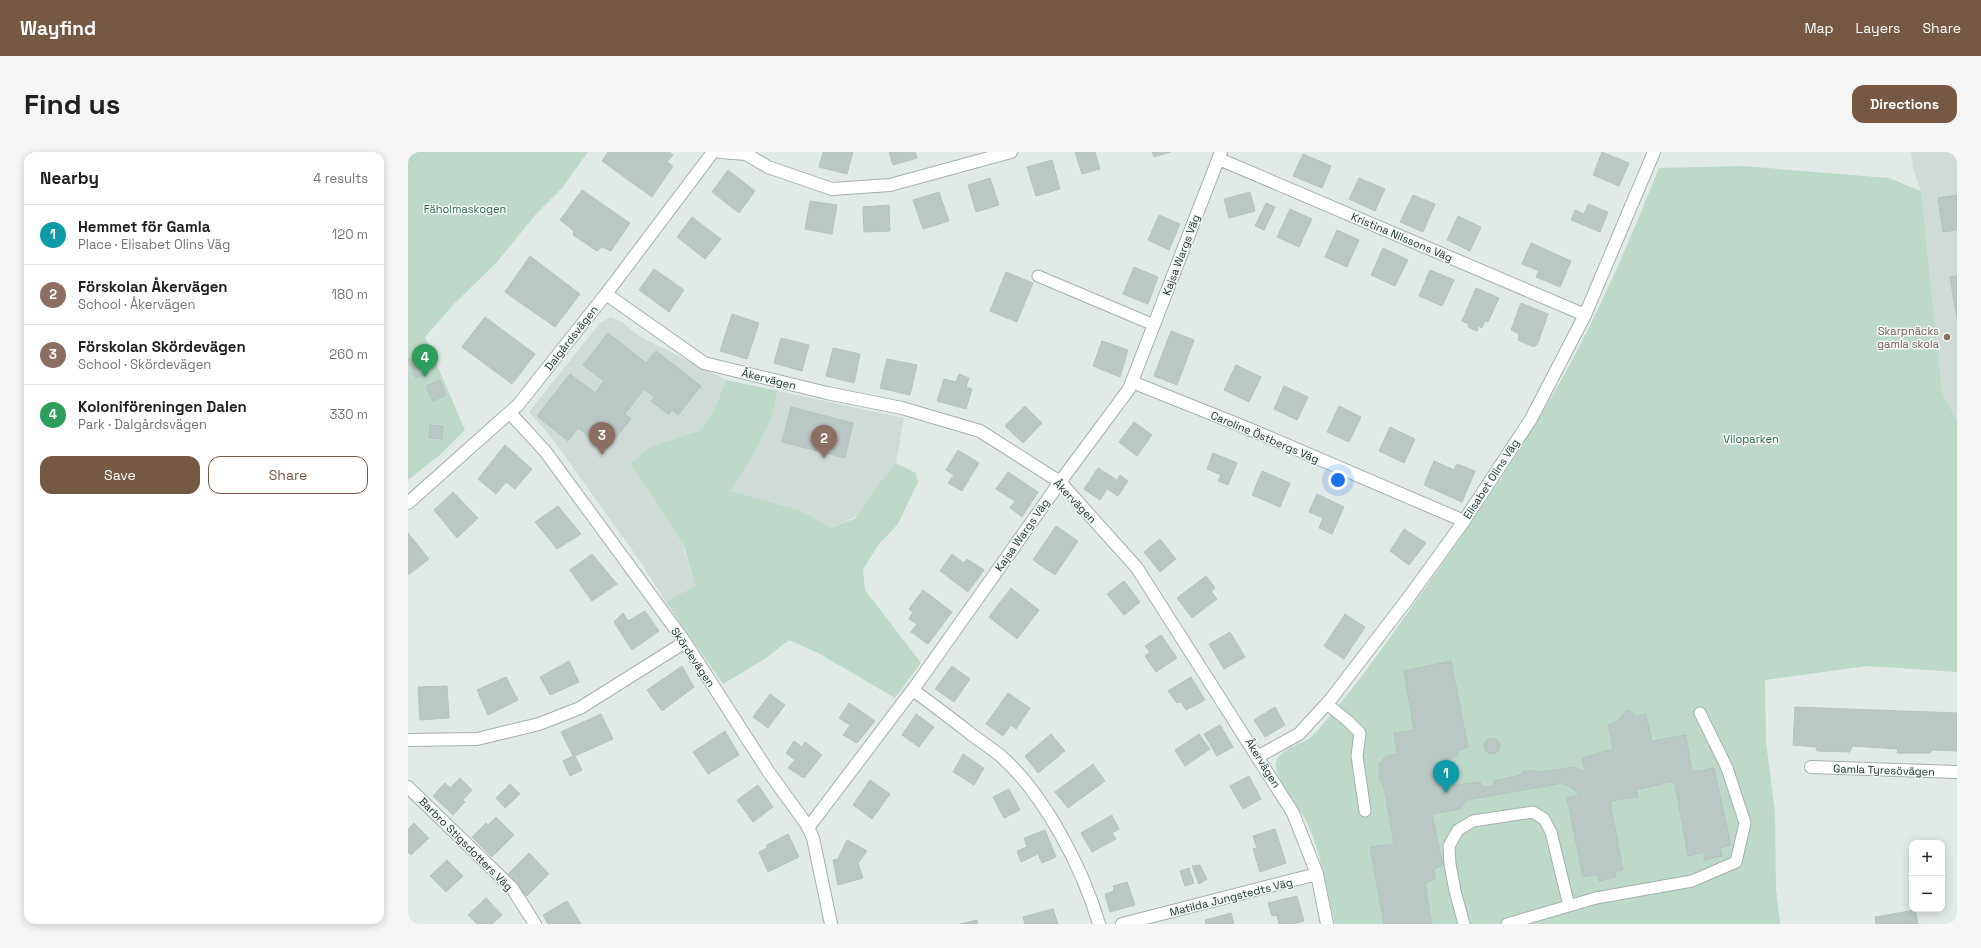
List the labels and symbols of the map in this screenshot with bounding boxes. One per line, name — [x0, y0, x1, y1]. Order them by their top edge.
park label: Fäholmaskogen — [424, 202, 506, 216]
street label: Kristina Nilssons Väg — [1349, 209, 1455, 265]
street label: Kajsa Wargs Väg — [1159, 213, 1203, 297]
street label: Dalgårdsvägen — [541, 303, 601, 373]
place label: Skarpnäcks gamla skola — [1877, 324, 1940, 351]
marker: Skarpnäcks gamla skola — [1942, 332, 1952, 342]
pin: 4 — [412, 344, 438, 377]
street label: Åkervägen — [740, 365, 798, 393]
street label: Caroline Östbergs Väg — [1209, 407, 1322, 466]
pin: 3 — [589, 422, 615, 455]
pin: 2 — [811, 425, 837, 458]
park label: Viloparken — [1723, 432, 1779, 446]
street label: Elisabet Olins Väg — [1460, 436, 1522, 522]
your location — [1328, 470, 1348, 490]
street label: Åkervägen — [1051, 476, 1099, 526]
street label: Kajsa Wargs Väg — [992, 496, 1052, 574]
street label: Skördevägen — [668, 625, 718, 689]
street label: Åkervägen — [1242, 736, 1284, 790]
pin: 1 — [1433, 760, 1459, 793]
street label: Gamla Tyresövägen — [1833, 761, 1935, 779]
street label: Barbro Stigsdotters Väg — [416, 794, 516, 894]
street label: Matilda Jungstedts Väg — [1168, 875, 1294, 919]

